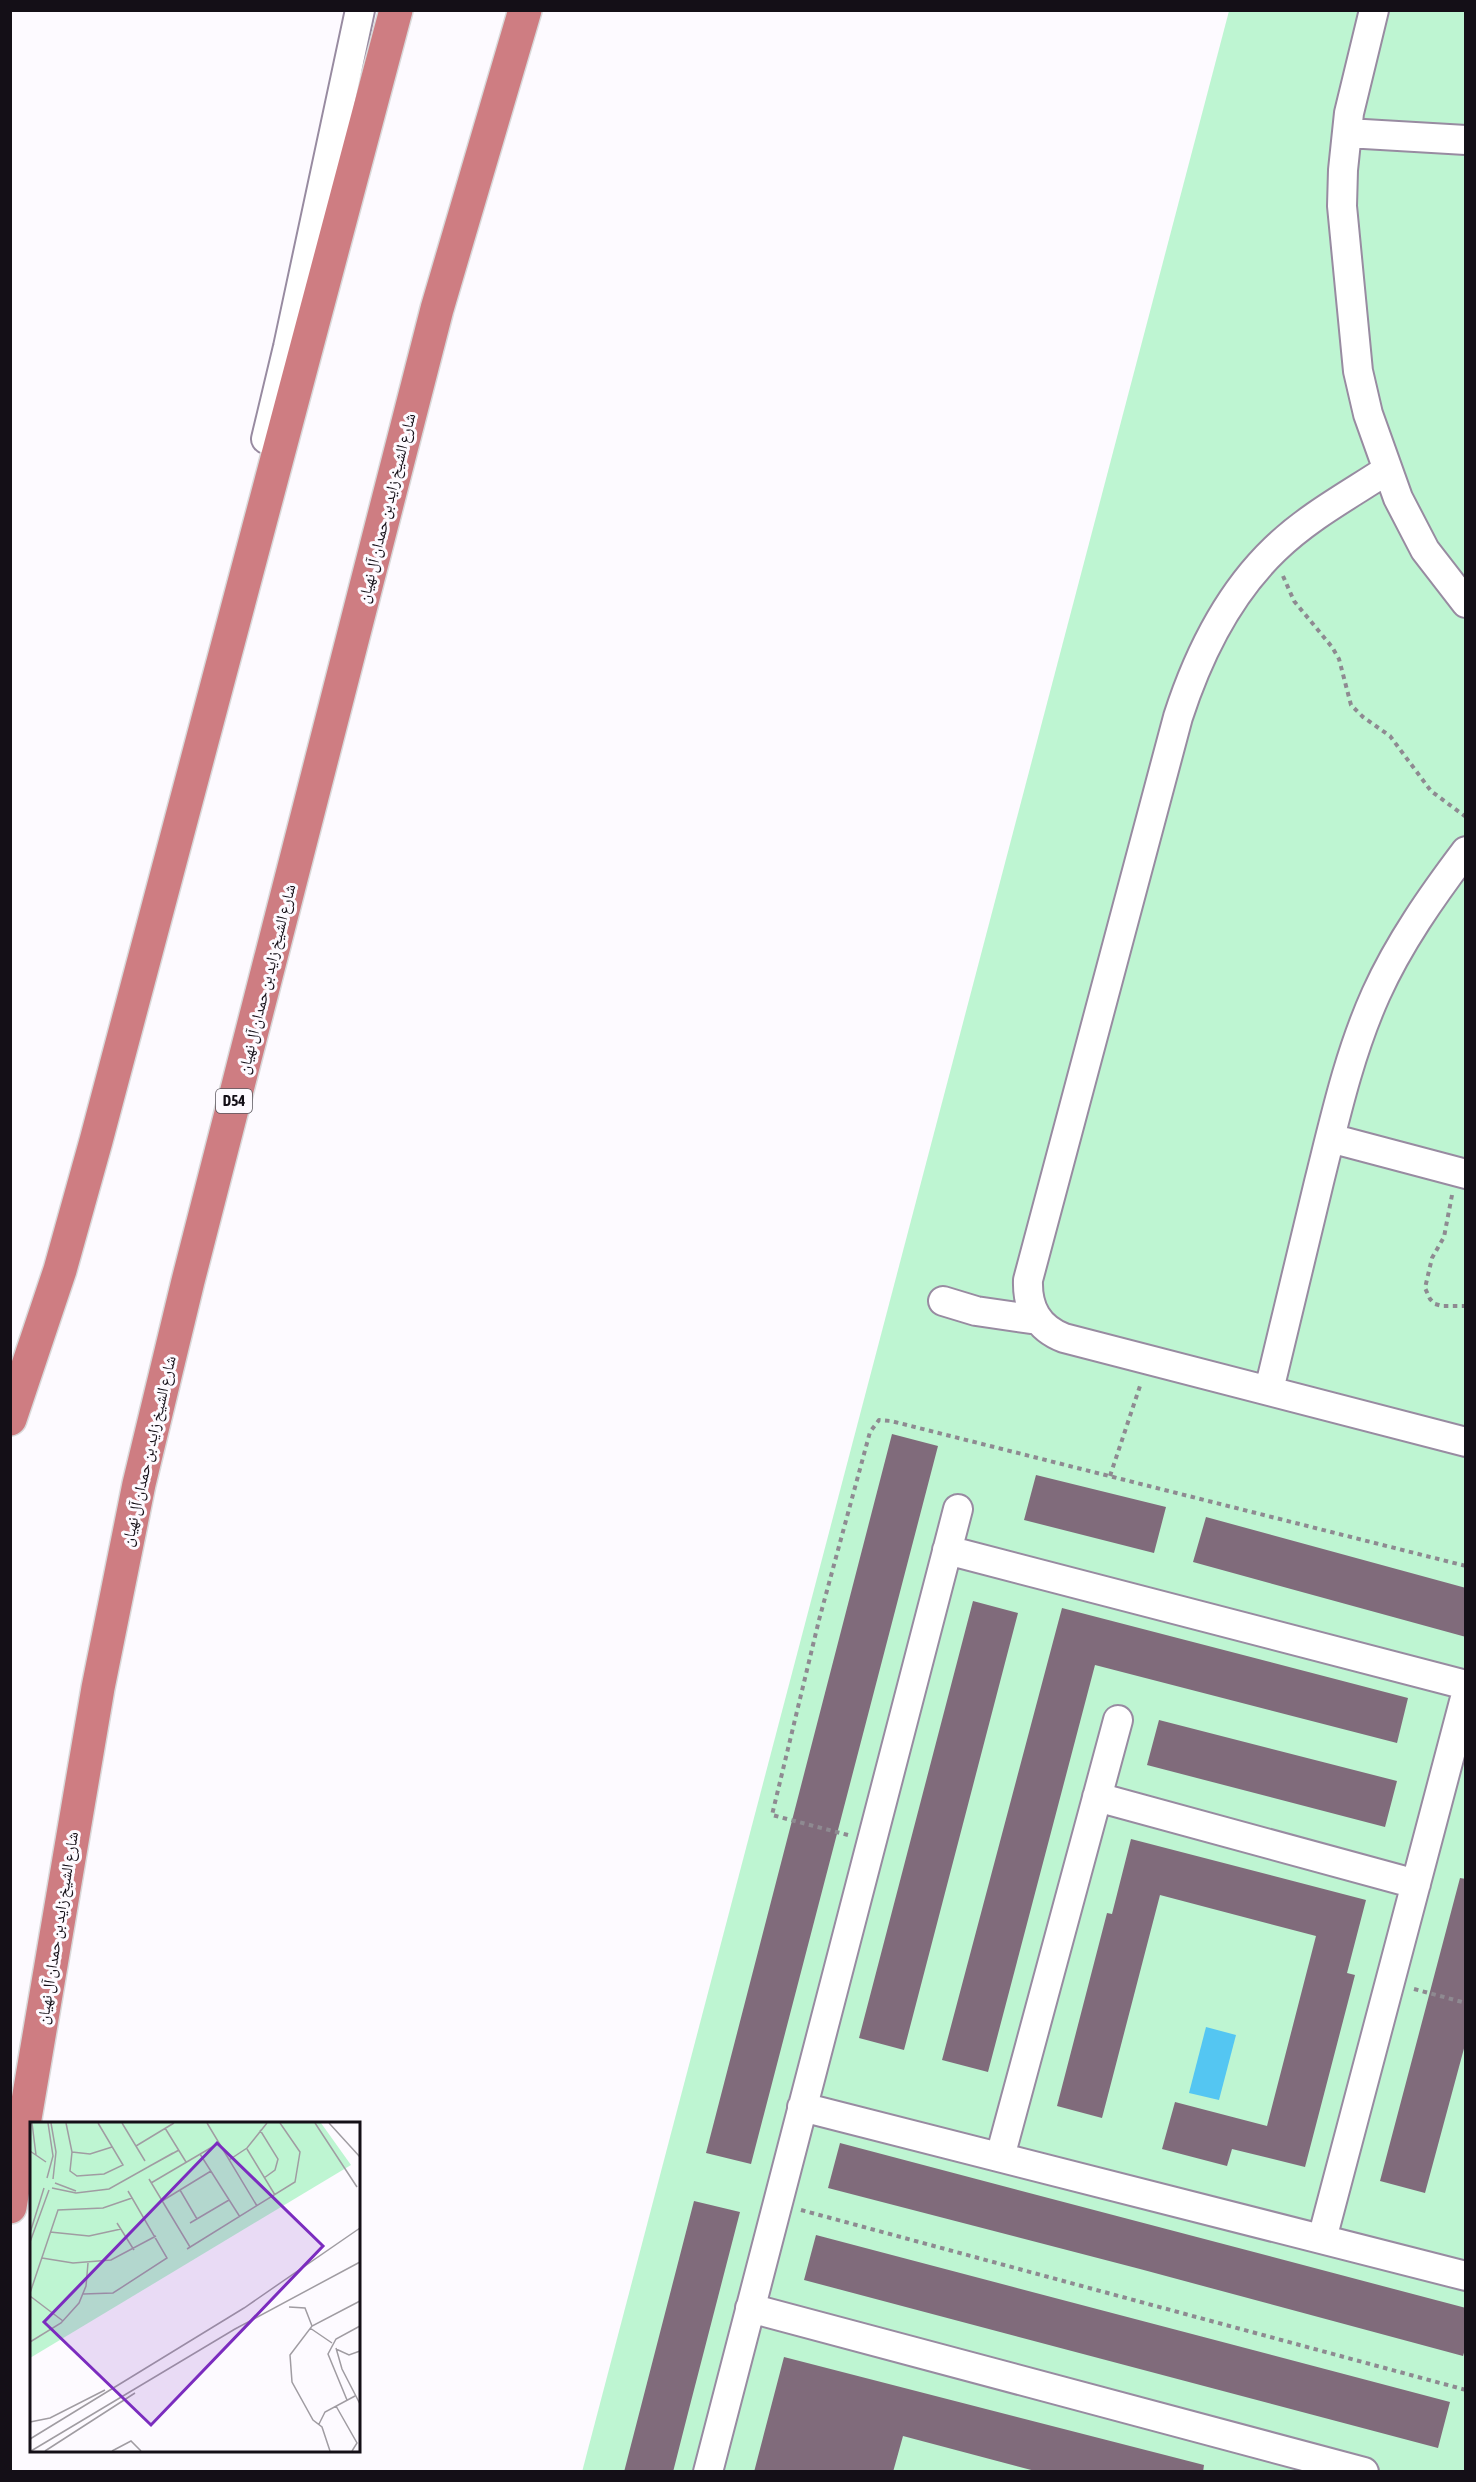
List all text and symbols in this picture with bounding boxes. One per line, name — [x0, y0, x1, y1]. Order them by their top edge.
street label: شارع الشيخ زايد بن حمدان آل نهيان — [354, 411, 420, 605]
street label: شارع الشيخ زايد بن حمدان آل نهيان — [234, 882, 300, 1076]
road number: D54 — [216, 1089, 252, 1113]
street label: شارع الشيخ زايد بن حمدان آل نهيان — [117, 1354, 181, 1549]
street label: شارع الشيخ زايد بن حمدان آل نهيان — [33, 1830, 83, 2026]
inset map — [30, 2122, 360, 2452]

